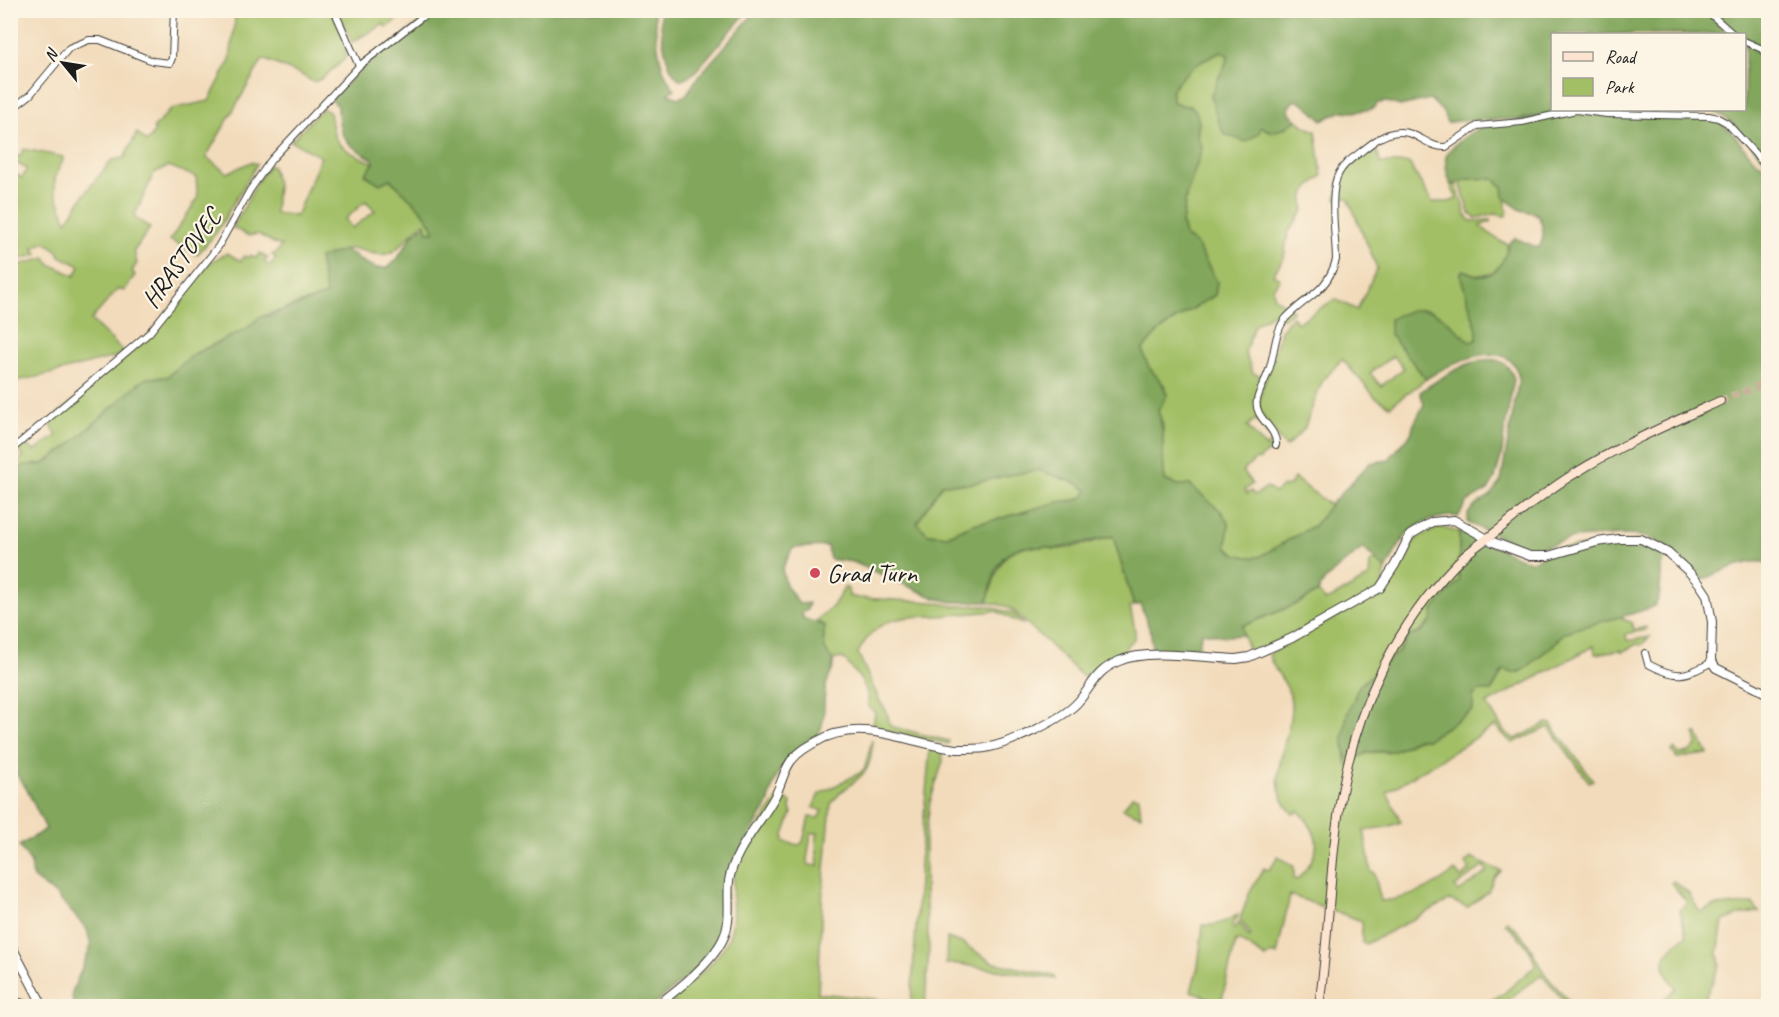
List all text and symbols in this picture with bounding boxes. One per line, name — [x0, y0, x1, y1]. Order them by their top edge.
north arrow — [33, 33, 93, 93]
legend — [1551, 33, 1746, 111]
text: N — [40, 44, 64, 65]
text: Road — [1605, 46, 1638, 68]
text: Park — [1605, 76, 1635, 98]
street label: HRASTOVEC — [134, 199, 231, 314]
place label: Grad Turn — [827, 557, 918, 590]
marker: Grad Turn — [808, 566, 822, 580]

